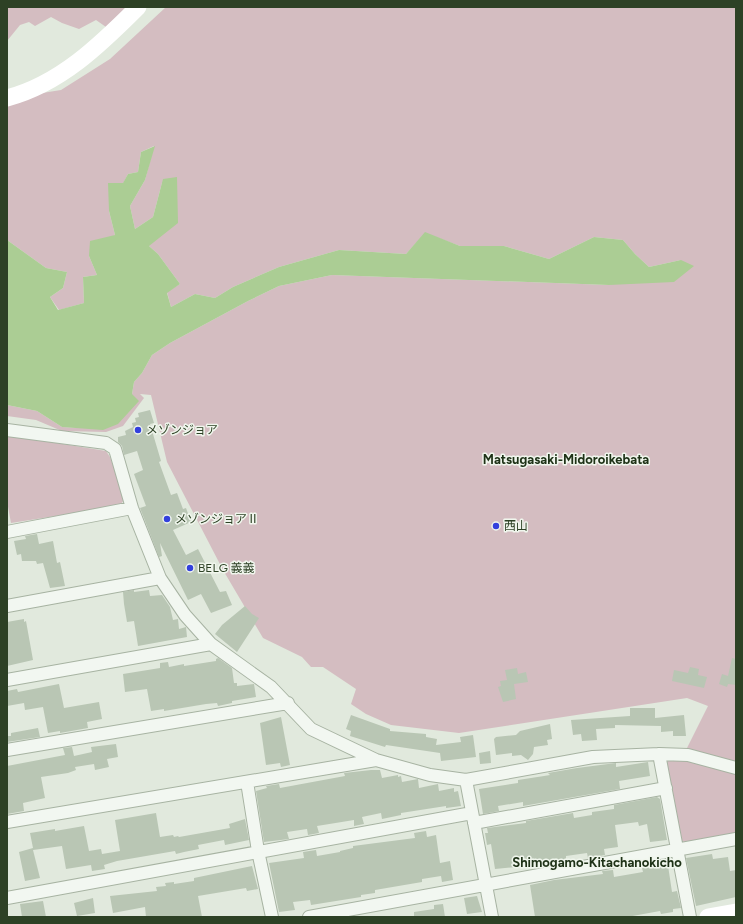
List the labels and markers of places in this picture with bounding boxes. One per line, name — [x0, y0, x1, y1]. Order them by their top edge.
place label: メゾンジョア — [146, 423, 218, 437]
marker: メゾンジョア — [133, 425, 143, 435]
place label: メゾンジョアⅡ — [175, 512, 259, 526]
marker: メゾンジョアⅡ — [162, 514, 172, 524]
place label: 西山 — [504, 519, 528, 533]
marker: 西山 — [491, 521, 501, 531]
place label: BELG 義義 — [198, 561, 255, 575]
marker: BELG 義義 — [185, 563, 195, 573]

